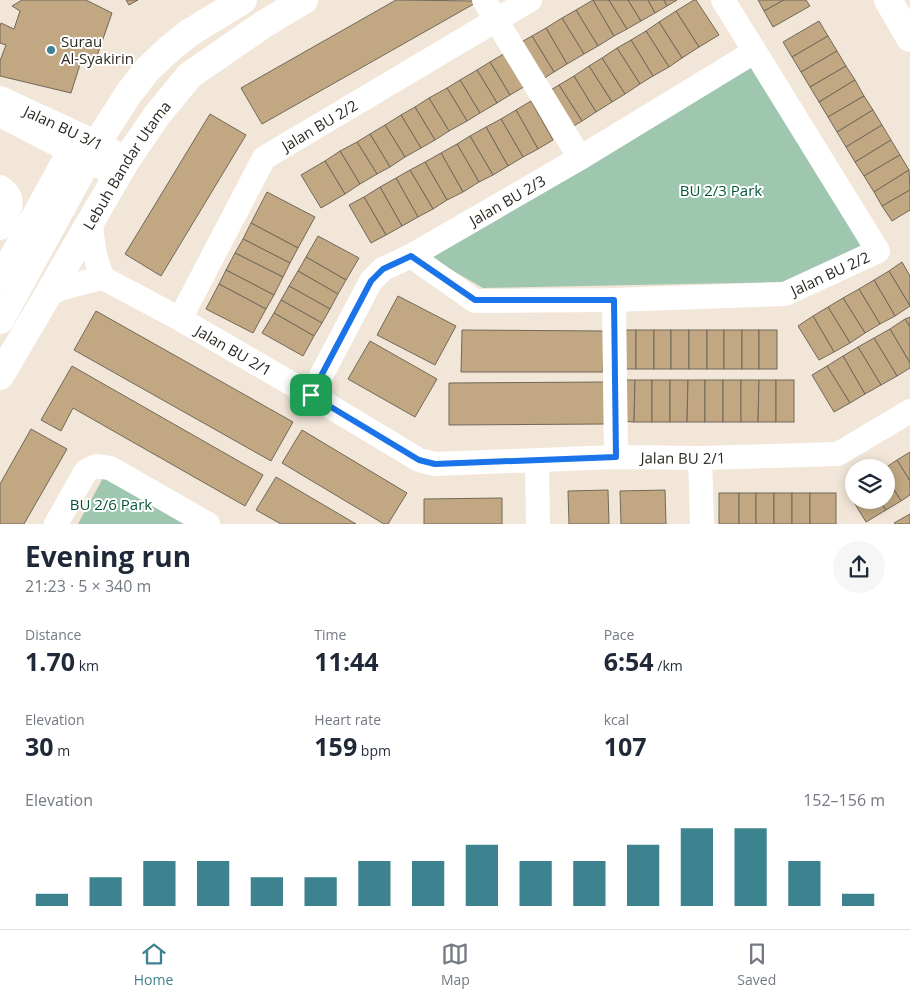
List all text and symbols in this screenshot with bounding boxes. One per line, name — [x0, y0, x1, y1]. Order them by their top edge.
place label: Surau Al-Syakirin — [61, 31, 134, 68]
marker: Surau Al-Syakirin — [45, 44, 57, 56]
street label: Jalan BU 2/2 — [276, 95, 361, 156]
street label: Lebuh Bandar Utama — [78, 96, 175, 233]
street label: Jalan BU 3/1 — [19, 100, 107, 154]
street label: Jalan BU 2/3 — [464, 170, 549, 231]
park label: BU 2/3 Park — [680, 180, 762, 200]
street label: Jalan BU 2/2 — [786, 246, 873, 301]
street label: Jalan BU 2/1 — [190, 319, 275, 380]
pin — [290, 374, 332, 416]
icon: arrive — [297, 381, 325, 409]
street label: Jalan BU 2/1 — [638, 447, 726, 468]
map controls — [845, 459, 895, 509]
button: layers — [845, 459, 895, 509]
park label: BU 2/6 Park — [70, 494, 152, 514]
text: Evening run — [25, 537, 191, 575]
button: share — [833, 541, 885, 593]
text: 21:23 · 5 × 340 m — [25, 575, 151, 597]
text: Distance — [25, 625, 81, 644]
text: Time — [314, 625, 346, 644]
text: Pace — [604, 625, 634, 644]
text: 1.70 — [25, 644, 75, 678]
text: 11:44 — [314, 644, 379, 678]
text: 6:54 — [604, 644, 654, 678]
text: km — [75, 656, 99, 675]
text: /km — [654, 656, 683, 675]
text: Elevation — [25, 710, 84, 729]
text: Heart rate — [314, 710, 381, 729]
text: kcal — [604, 710, 629, 729]
text: 30 — [25, 729, 54, 763]
text: 159 — [314, 729, 357, 763]
text: 107 — [604, 729, 647, 763]
text: m — [54, 741, 70, 760]
text: bpm — [357, 741, 391, 760]
text: Elevation — [25, 789, 93, 811]
text: 152–156 m — [803, 789, 885, 811]
tab: Home — [134, 940, 173, 989]
tab: Map — [441, 940, 470, 989]
tab: Saved — [737, 940, 776, 989]

